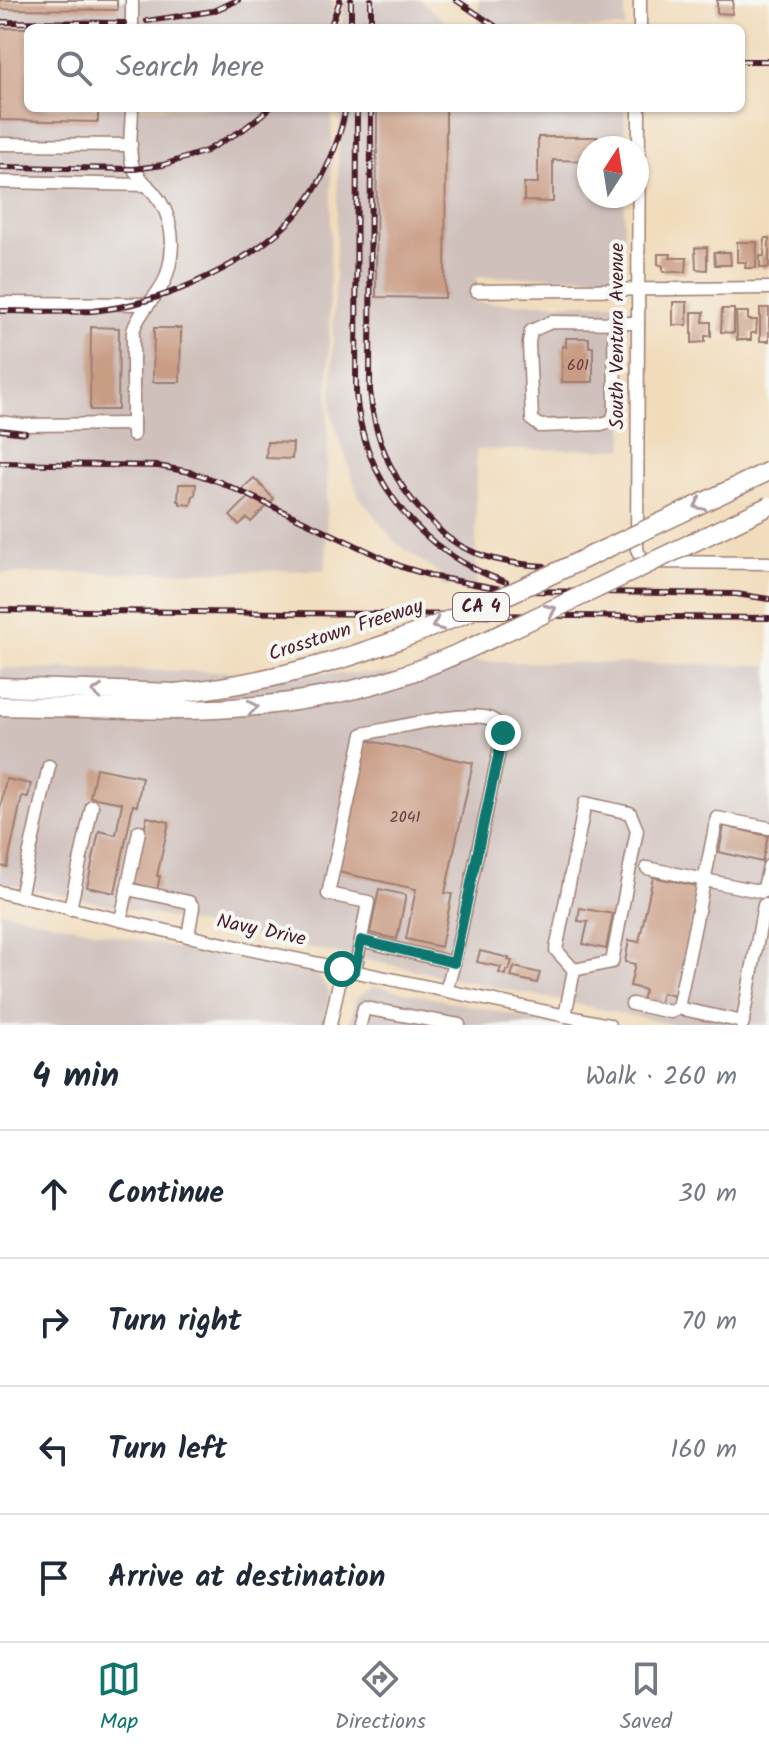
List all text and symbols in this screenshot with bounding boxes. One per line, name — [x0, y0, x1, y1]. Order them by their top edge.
search box — [24, 24, 745, 112]
text: Search here — [116, 44, 264, 92]
icon: search — [52, 46, 96, 90]
north arrow — [577, 136, 649, 208]
street label: South Ventura Avenue — [602, 243, 634, 429]
house number: 601 — [567, 353, 589, 378]
one-way arrow — [692, 495, 707, 511]
street label: Crosstown Freeway — [265, 591, 428, 671]
road number: CA 4 — [453, 593, 509, 621]
one-way arrow — [543, 604, 558, 620]
one-way arrow — [431, 616, 445, 632]
one-way arrow — [90, 683, 103, 700]
one-way arrow — [247, 699, 260, 716]
route end — [485, 715, 521, 751]
house number: 2041 — [389, 805, 421, 830]
street label: Navy Drive — [213, 906, 309, 956]
route start — [324, 951, 360, 987]
text: 4 min — [32, 1050, 119, 1104]
text: Walk · 260 m — [585, 1056, 737, 1098]
text: Continue — [108, 1170, 224, 1218]
icon: ahead — [32, 1172, 76, 1216]
text: 30 m — [678, 1173, 737, 1215]
text: Turn right — [108, 1298, 241, 1346]
icon: right — [32, 1300, 76, 1344]
text: 70 m — [681, 1301, 737, 1343]
text: Turn left — [108, 1426, 227, 1474]
icon: left — [32, 1428, 76, 1472]
text: 160 m — [670, 1429, 737, 1471]
text: Arrive at destination — [108, 1554, 385, 1602]
icon: arrive — [32, 1556, 76, 1600]
tab: Map — [97, 1657, 141, 1740]
tab: Directions — [335, 1657, 426, 1740]
tab: Saved — [620, 1657, 672, 1740]

